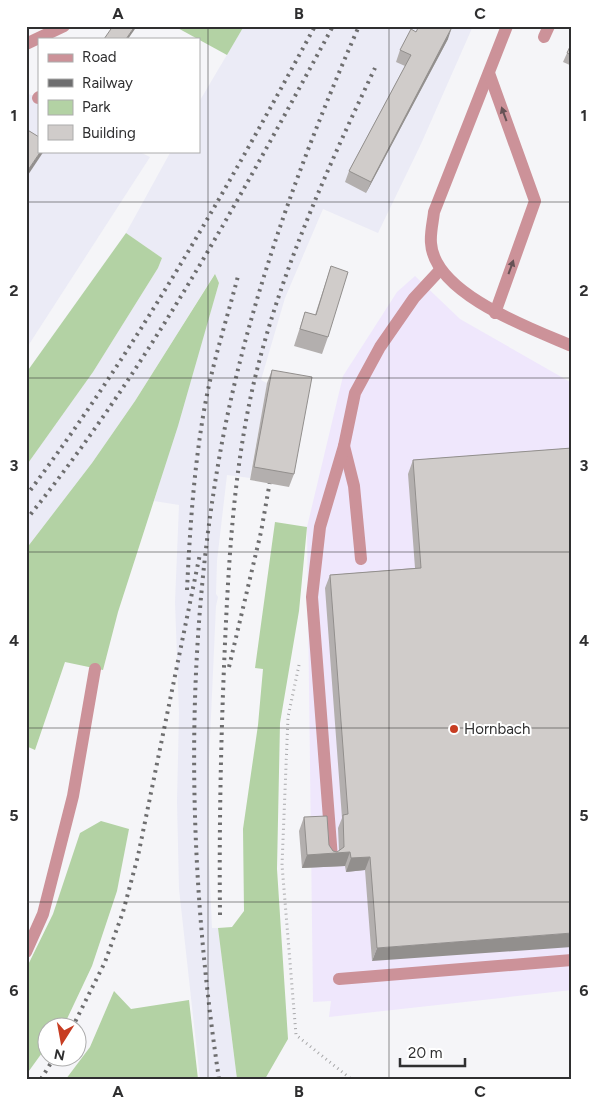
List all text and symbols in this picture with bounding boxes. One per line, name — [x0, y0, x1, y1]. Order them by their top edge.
text: A — [112, 4, 124, 23]
text: B — [294, 4, 304, 23]
text: C — [474, 4, 486, 23]
legend — [38, 38, 200, 152]
text: Road — [82, 48, 117, 66]
text: Railway — [82, 74, 133, 92]
text: Park — [82, 98, 111, 116]
text: 1 — [11, 106, 17, 125]
one-way arrow — [500, 106, 508, 121]
text: 1 — [581, 106, 587, 125]
text: Building — [82, 124, 136, 142]
one-way arrow — [507, 259, 515, 274]
text: 2 — [9, 281, 19, 300]
text: 2 — [579, 281, 589, 300]
text: 3 — [10, 456, 19, 475]
text: 3 — [580, 456, 589, 475]
text: 4 — [9, 631, 19, 650]
text: 4 — [579, 631, 589, 650]
place label: Hornbach — [464, 720, 530, 738]
marker: Hornbach — [448, 723, 460, 735]
text: 5 — [9, 806, 19, 825]
text: 5 — [579, 806, 589, 825]
text: 6 — [9, 981, 19, 1000]
text: 6 — [579, 981, 589, 1000]
north arrow — [38, 1018, 88, 1068]
scale bar — [400, 1035, 466, 1067]
text: 20 m — [408, 1044, 442, 1062]
text: N — [53, 1045, 67, 1064]
text: A — [112, 1082, 124, 1101]
text: B — [294, 1082, 304, 1101]
text: C — [474, 1082, 486, 1101]

